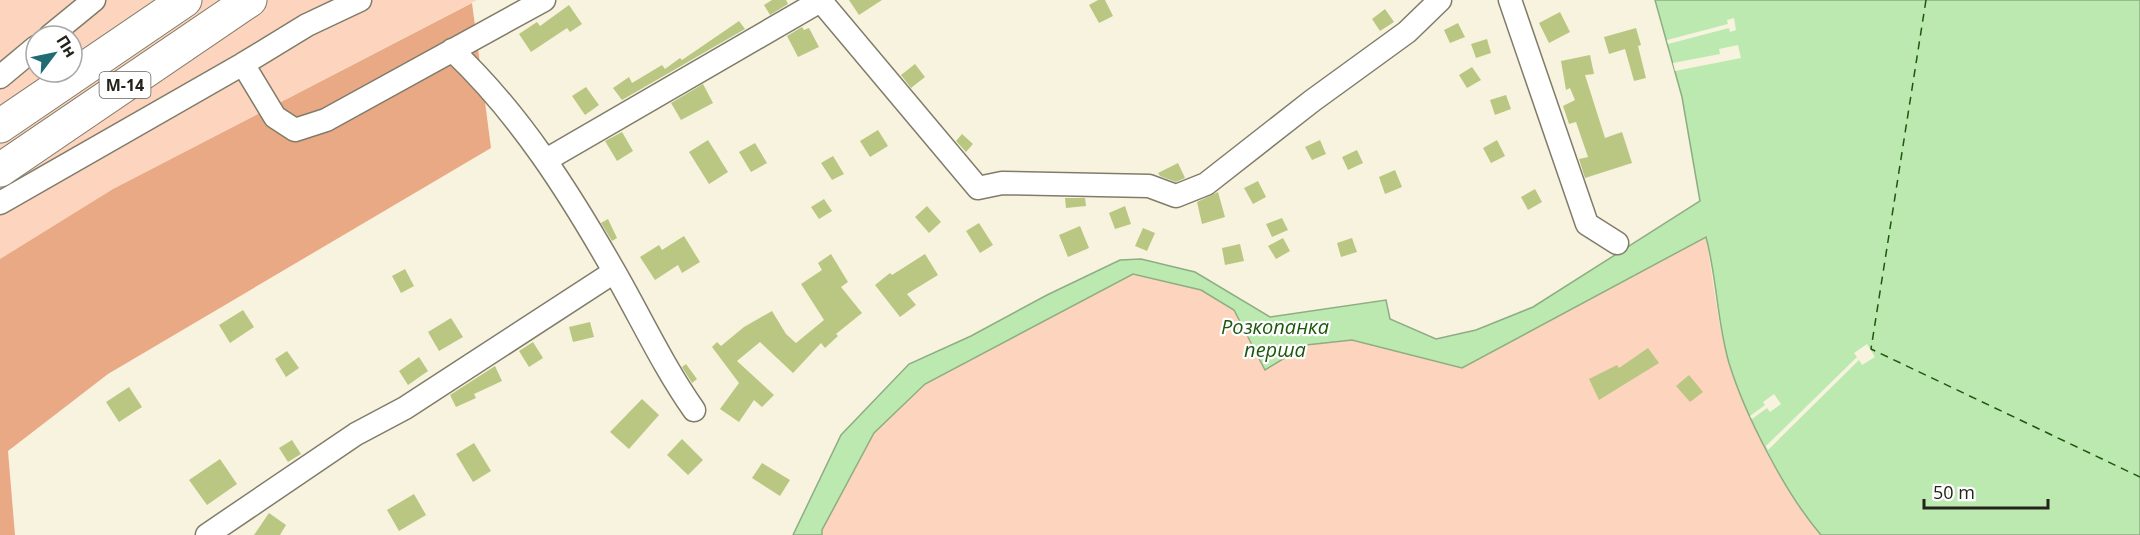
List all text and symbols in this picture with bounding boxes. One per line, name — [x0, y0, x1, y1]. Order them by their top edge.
north arrow — [24, 24, 84, 84]
text: Пн — [51, 31, 82, 61]
road number: М-14 — [100, 72, 150, 98]
water label: Розкопанка перша — [1221, 313, 1329, 363]
scale bar — [1924, 472, 2048, 510]
text: 50 m — [1933, 480, 1975, 504]

